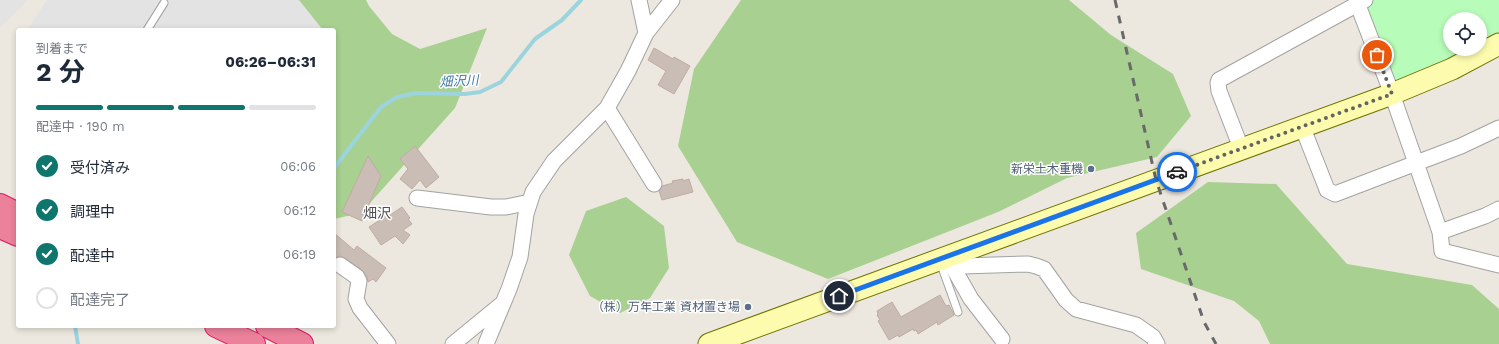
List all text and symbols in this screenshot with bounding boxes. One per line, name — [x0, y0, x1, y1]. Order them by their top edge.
map controls — [1443, 12, 1487, 56]
button: locate — [1443, 12, 1487, 56]
pin — [1360, 38, 1394, 72]
text: 到着まで — [36, 41, 88, 56]
icon: bag — [1366, 44, 1388, 66]
text: 06:26–06:31 — [225, 53, 316, 71]
text: 2 分 — [36, 57, 85, 87]
water label: 畑沢川 — [439, 72, 481, 90]
text: 配達中 · 190 m — [36, 119, 125, 134]
courier — [1157, 152, 1197, 192]
icon: check — [36, 155, 58, 177]
text: 受付済み — [70, 159, 130, 177]
text: 06:06 — [280, 159, 316, 174]
icon: car — [1166, 161, 1188, 183]
place label: 新栄土木重機 — [1011, 162, 1083, 176]
marker: 新栄土木重機 — [1086, 164, 1096, 174]
icon: check — [36, 199, 58, 221]
text: 調理中 — [70, 203, 115, 221]
text: 06:12 — [284, 203, 316, 218]
district label: 畑沢 — [363, 205, 391, 221]
icon: check — [36, 243, 58, 265]
text: 配達中 — [70, 247, 115, 265]
text: 06:19 — [283, 247, 316, 262]
pin — [822, 279, 856, 313]
icon: home — [828, 285, 850, 307]
text: 配達完了 — [70, 291, 130, 309]
place label: （株）万年工業 資材置き場 — [592, 300, 740, 314]
marker: （株）万年工業 資材置き場 — [743, 302, 753, 312]

